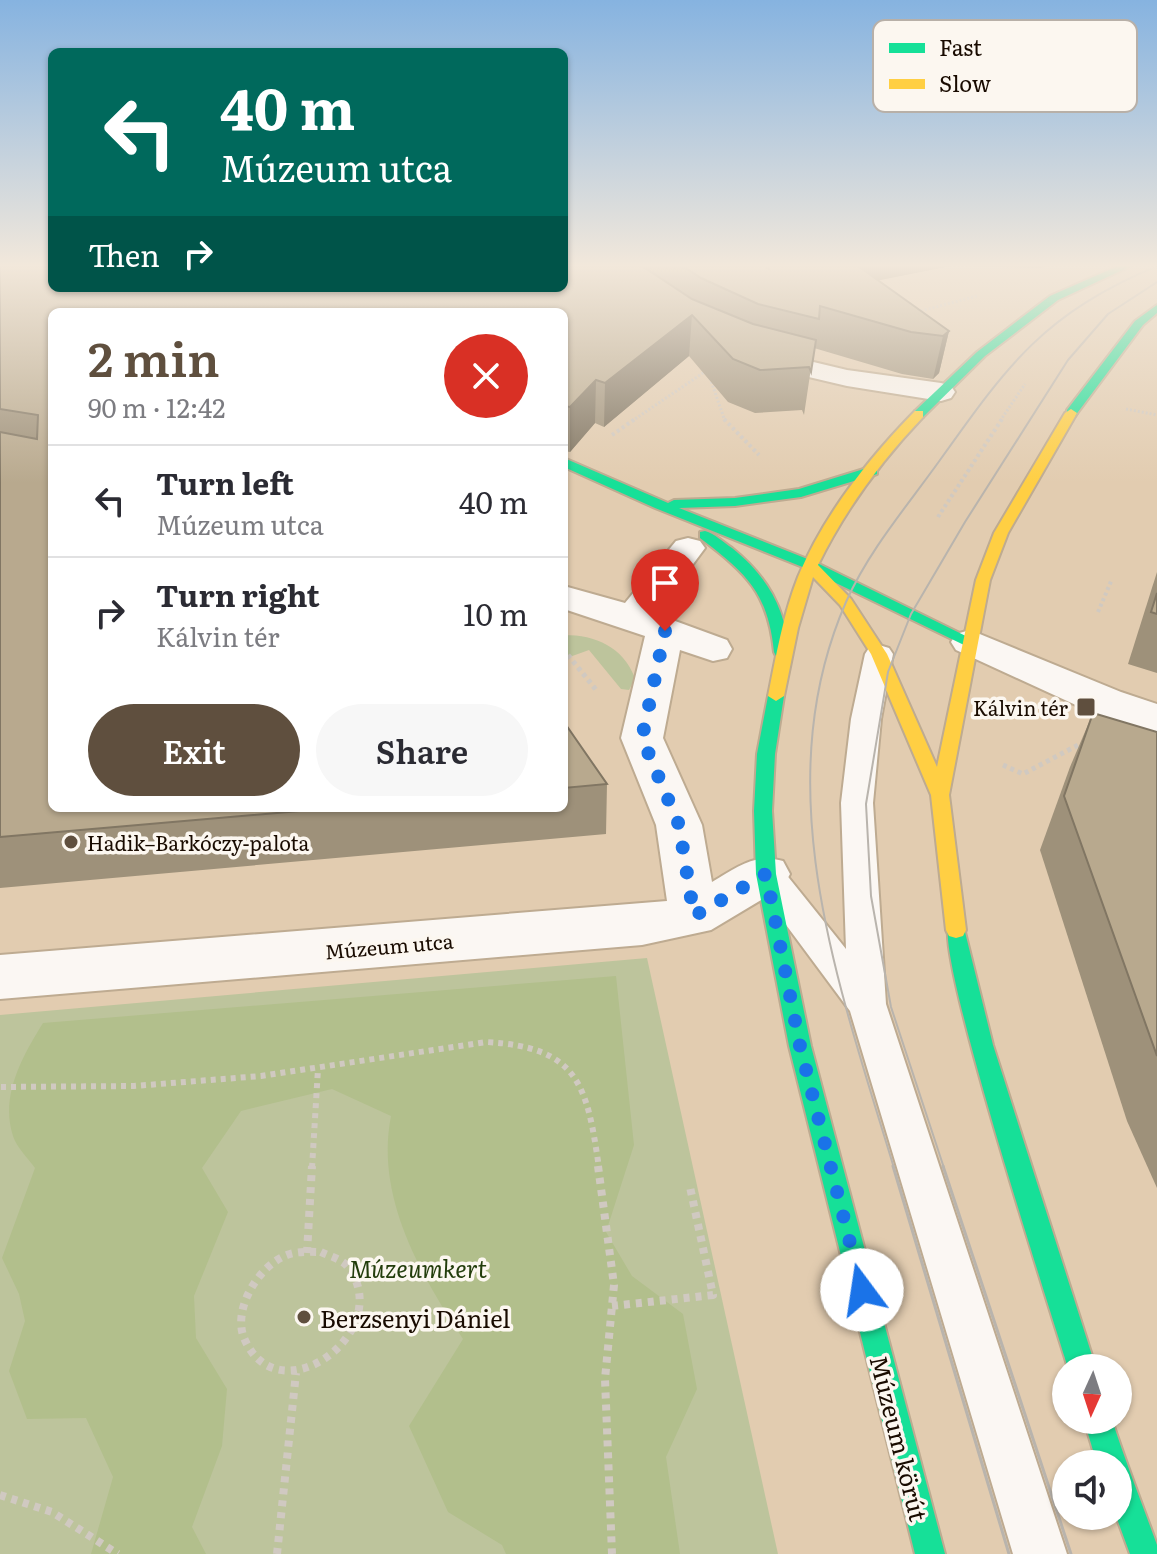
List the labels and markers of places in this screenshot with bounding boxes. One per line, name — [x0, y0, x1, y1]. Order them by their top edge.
pin — [631, 549, 699, 631]
place label: Kálvin tér — [973, 692, 1069, 722]
marker: Kálvin tér — [1075, 696, 1097, 718]
place label: Hadik–Barkóczy-palota — [87, 827, 309, 857]
marker: Hadik–Barkóczy-palota — [62, 833, 80, 851]
place label: Berzsenyi Dániel — [320, 1300, 510, 1335]
marker: Berzsenyi Dániel — [295, 1308, 313, 1326]

